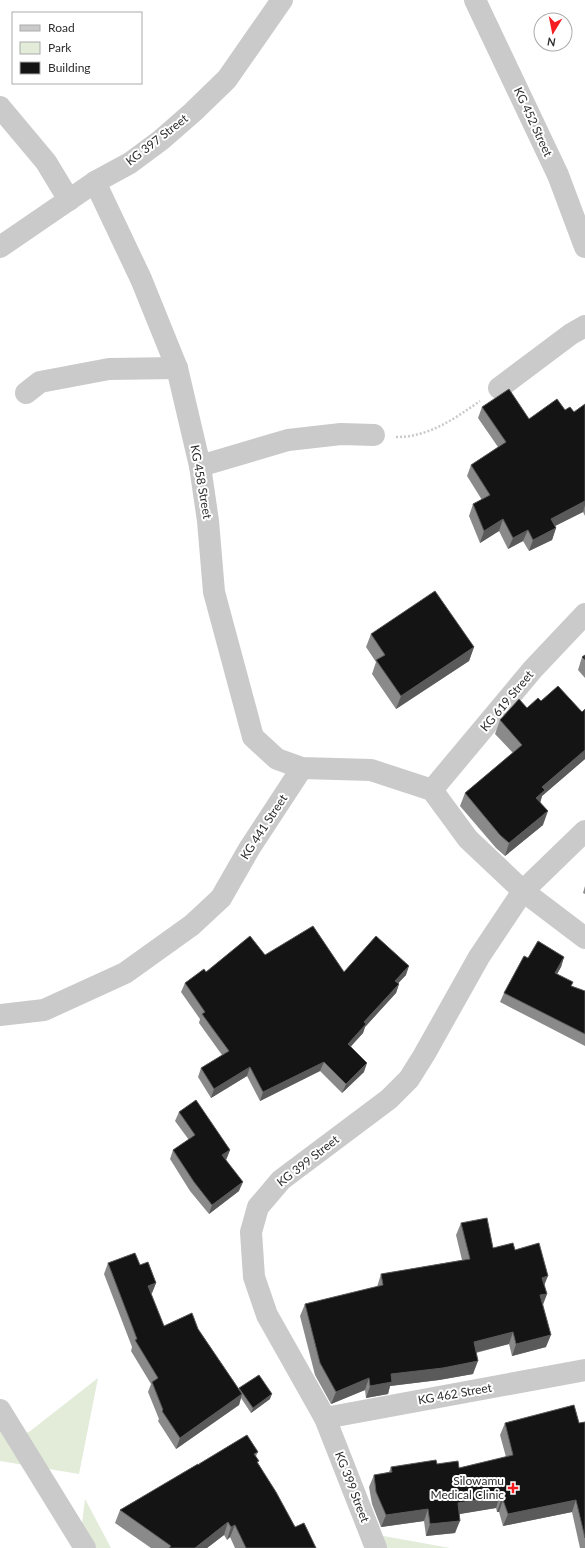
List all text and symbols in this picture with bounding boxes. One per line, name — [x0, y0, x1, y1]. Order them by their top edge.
legend — [12, 12, 142, 84]
north arrow — [533, 12, 573, 52]
text: Road — [48, 20, 75, 35]
text: N — [546, 35, 556, 49]
text: Park — [48, 40, 72, 55]
text: Building — [48, 60, 91, 75]
street label: KG 452 Street — [511, 85, 556, 159]
street label: KG 397 Street — [123, 110, 191, 169]
street label: KG 458 Street — [188, 444, 215, 521]
street label: KG 619 Street — [477, 667, 537, 734]
street label: KG 441 Street — [237, 791, 291, 862]
street label: KG 399 Street — [274, 1131, 342, 1190]
street label: KG 462 Street — [417, 1380, 494, 1407]
street label: KG 399 Street — [332, 1449, 373, 1525]
place label: Silowamu Medical Clinic — [430, 1473, 504, 1502]
marker: Silowamu Medical Clinic — [507, 1482, 519, 1494]

